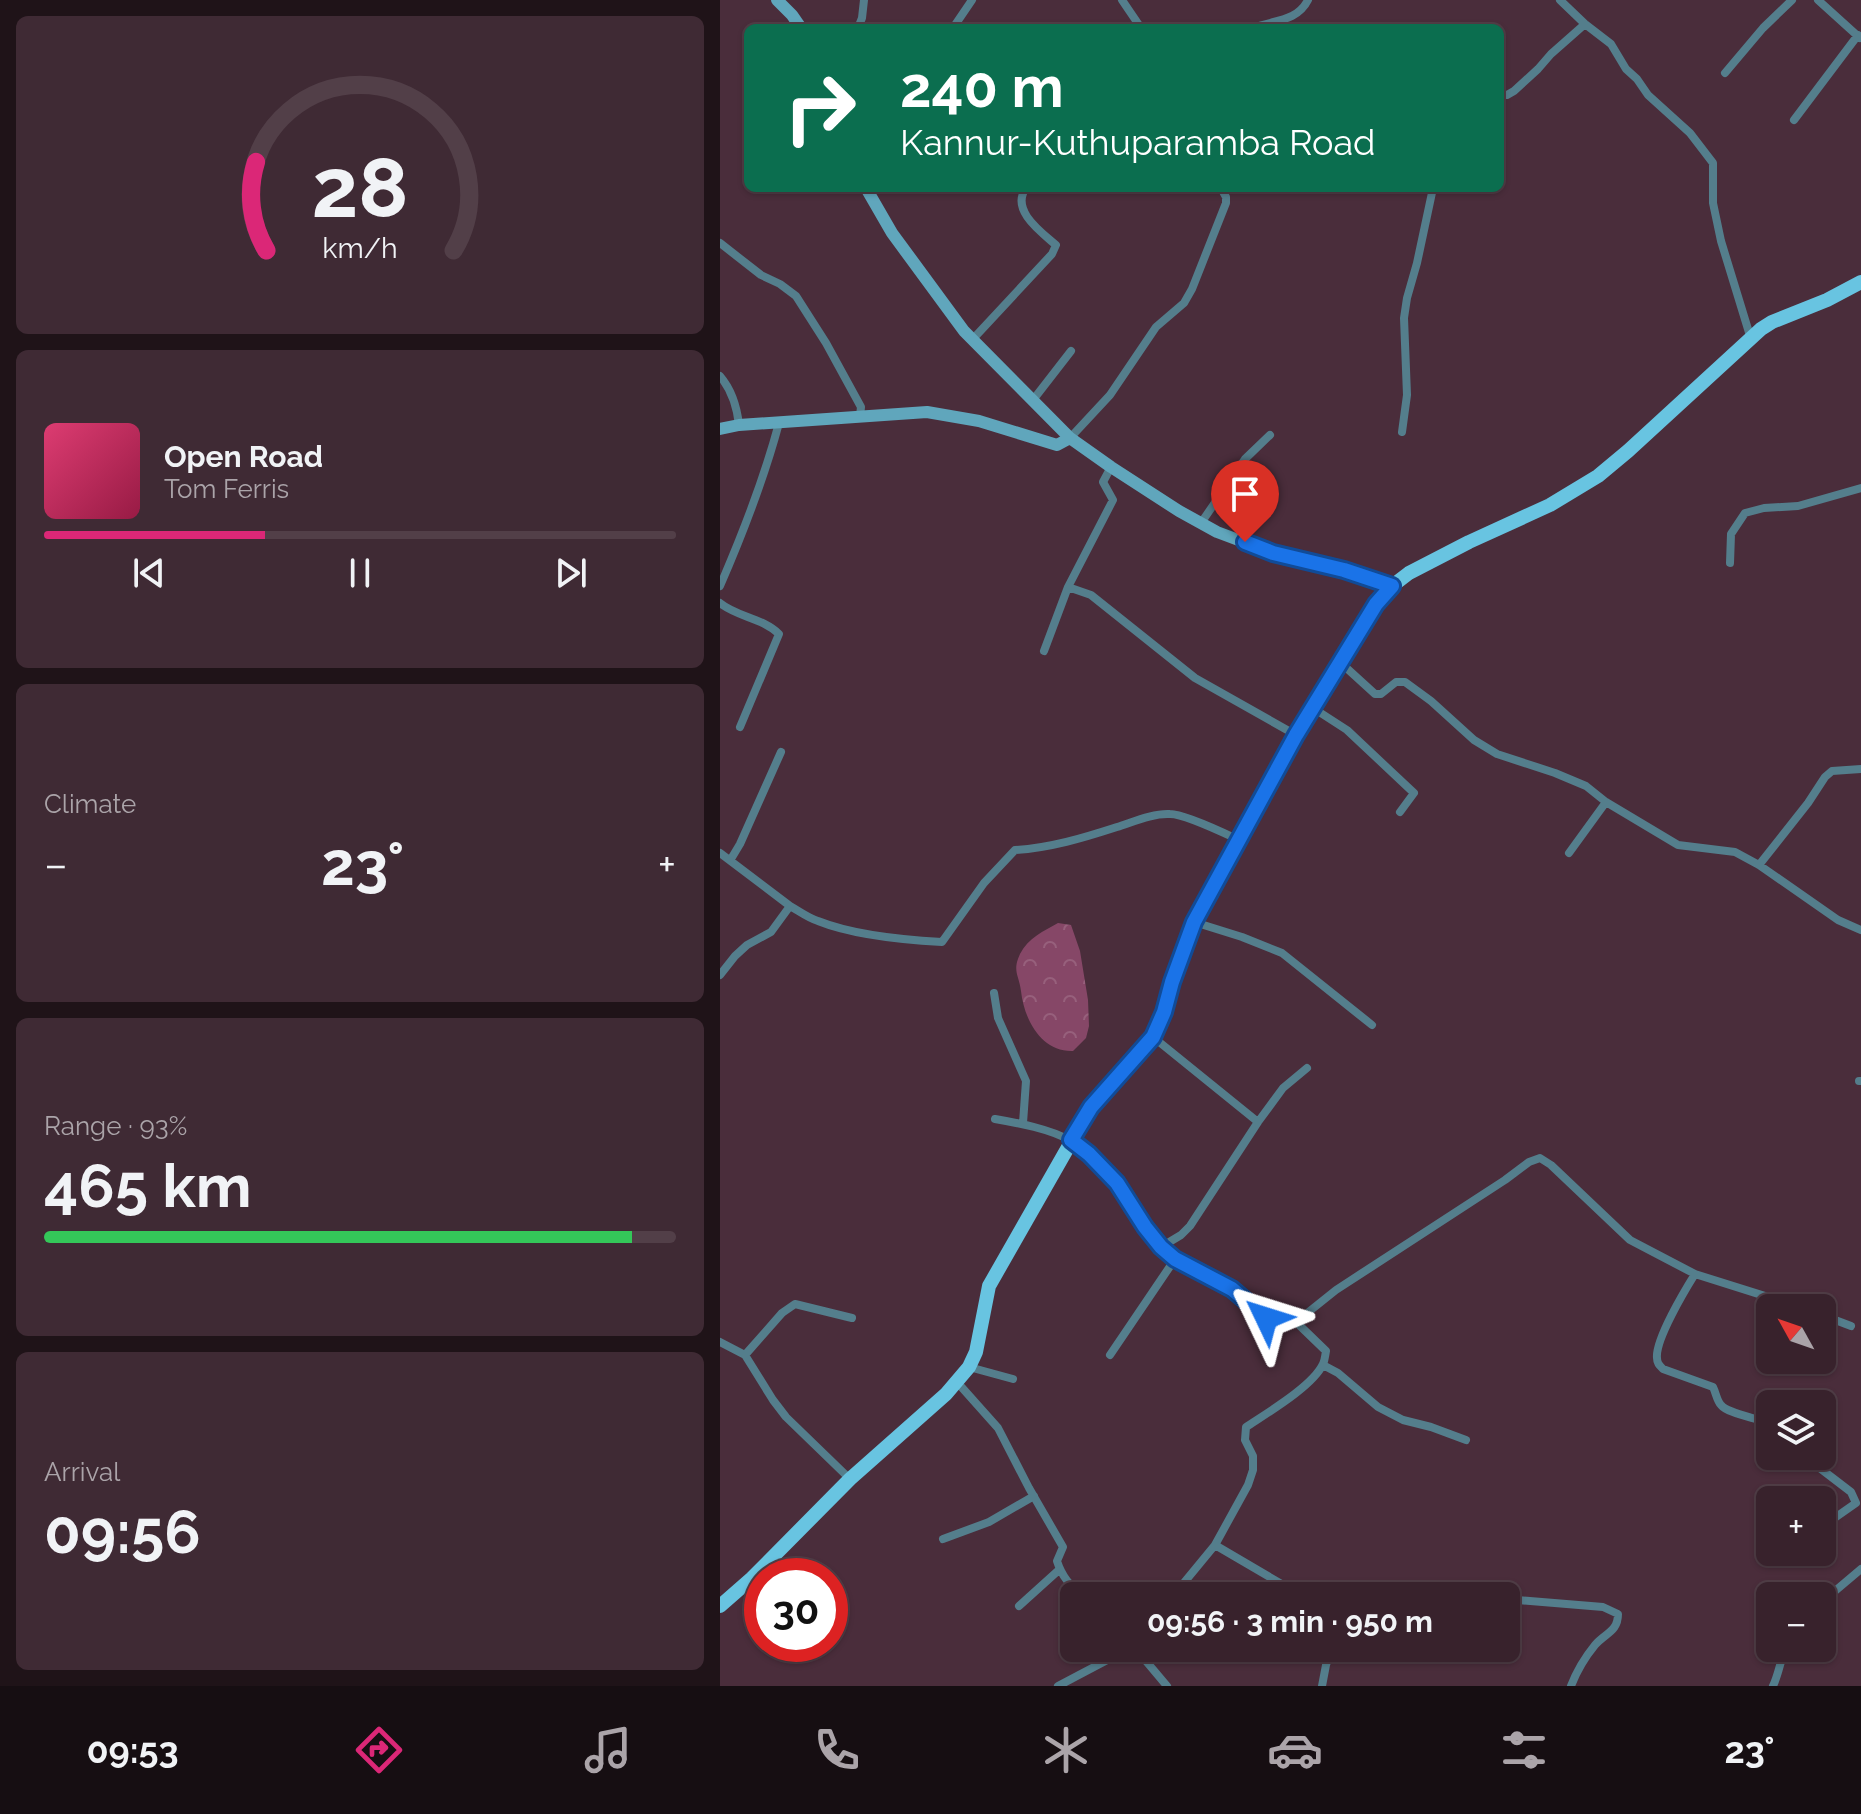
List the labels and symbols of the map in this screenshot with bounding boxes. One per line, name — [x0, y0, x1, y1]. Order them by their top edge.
pin — [1211, 460, 1279, 542]
position arrow — [1224, 1276, 1308, 1360]
north arrow — [1756, 1294, 1836, 1374]
speed limit sign: 30 — [744, 1558, 848, 1662]

